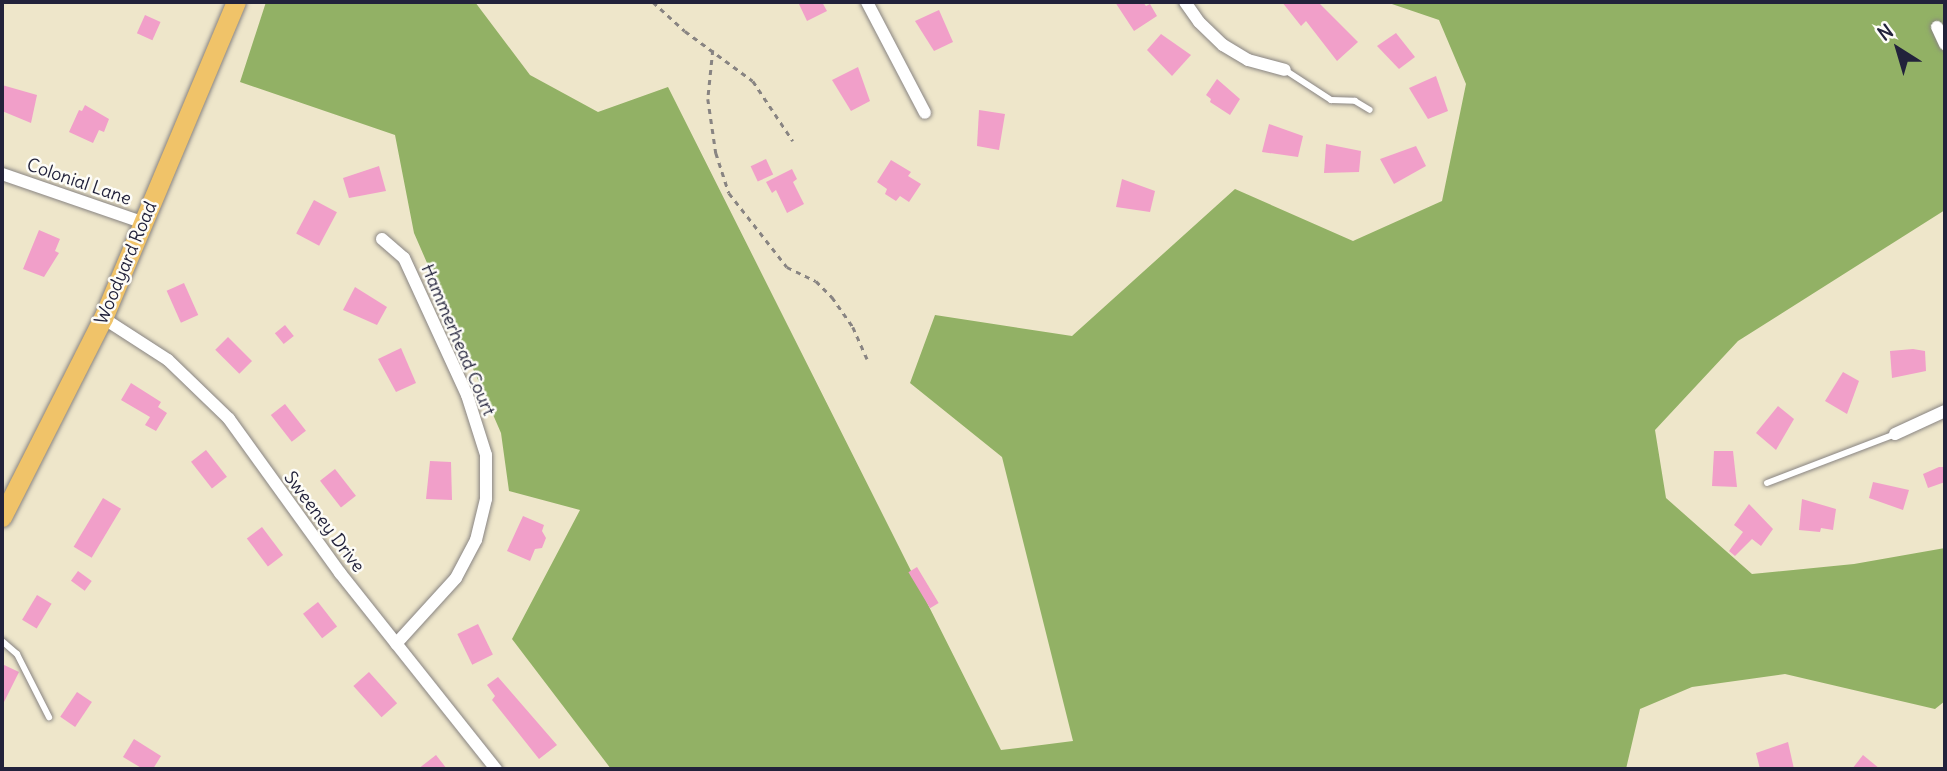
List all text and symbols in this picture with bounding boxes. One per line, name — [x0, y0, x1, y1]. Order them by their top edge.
north arrow — [1863, 14, 1933, 84]
text: N — [1873, 19, 1898, 46]
street label: Colonial Lane — [24, 154, 134, 210]
street label: Woodyard Road — [90, 198, 162, 328]
street label: Hammerhead Court — [416, 261, 500, 419]
street label: Sweeney Drive — [279, 467, 369, 577]

